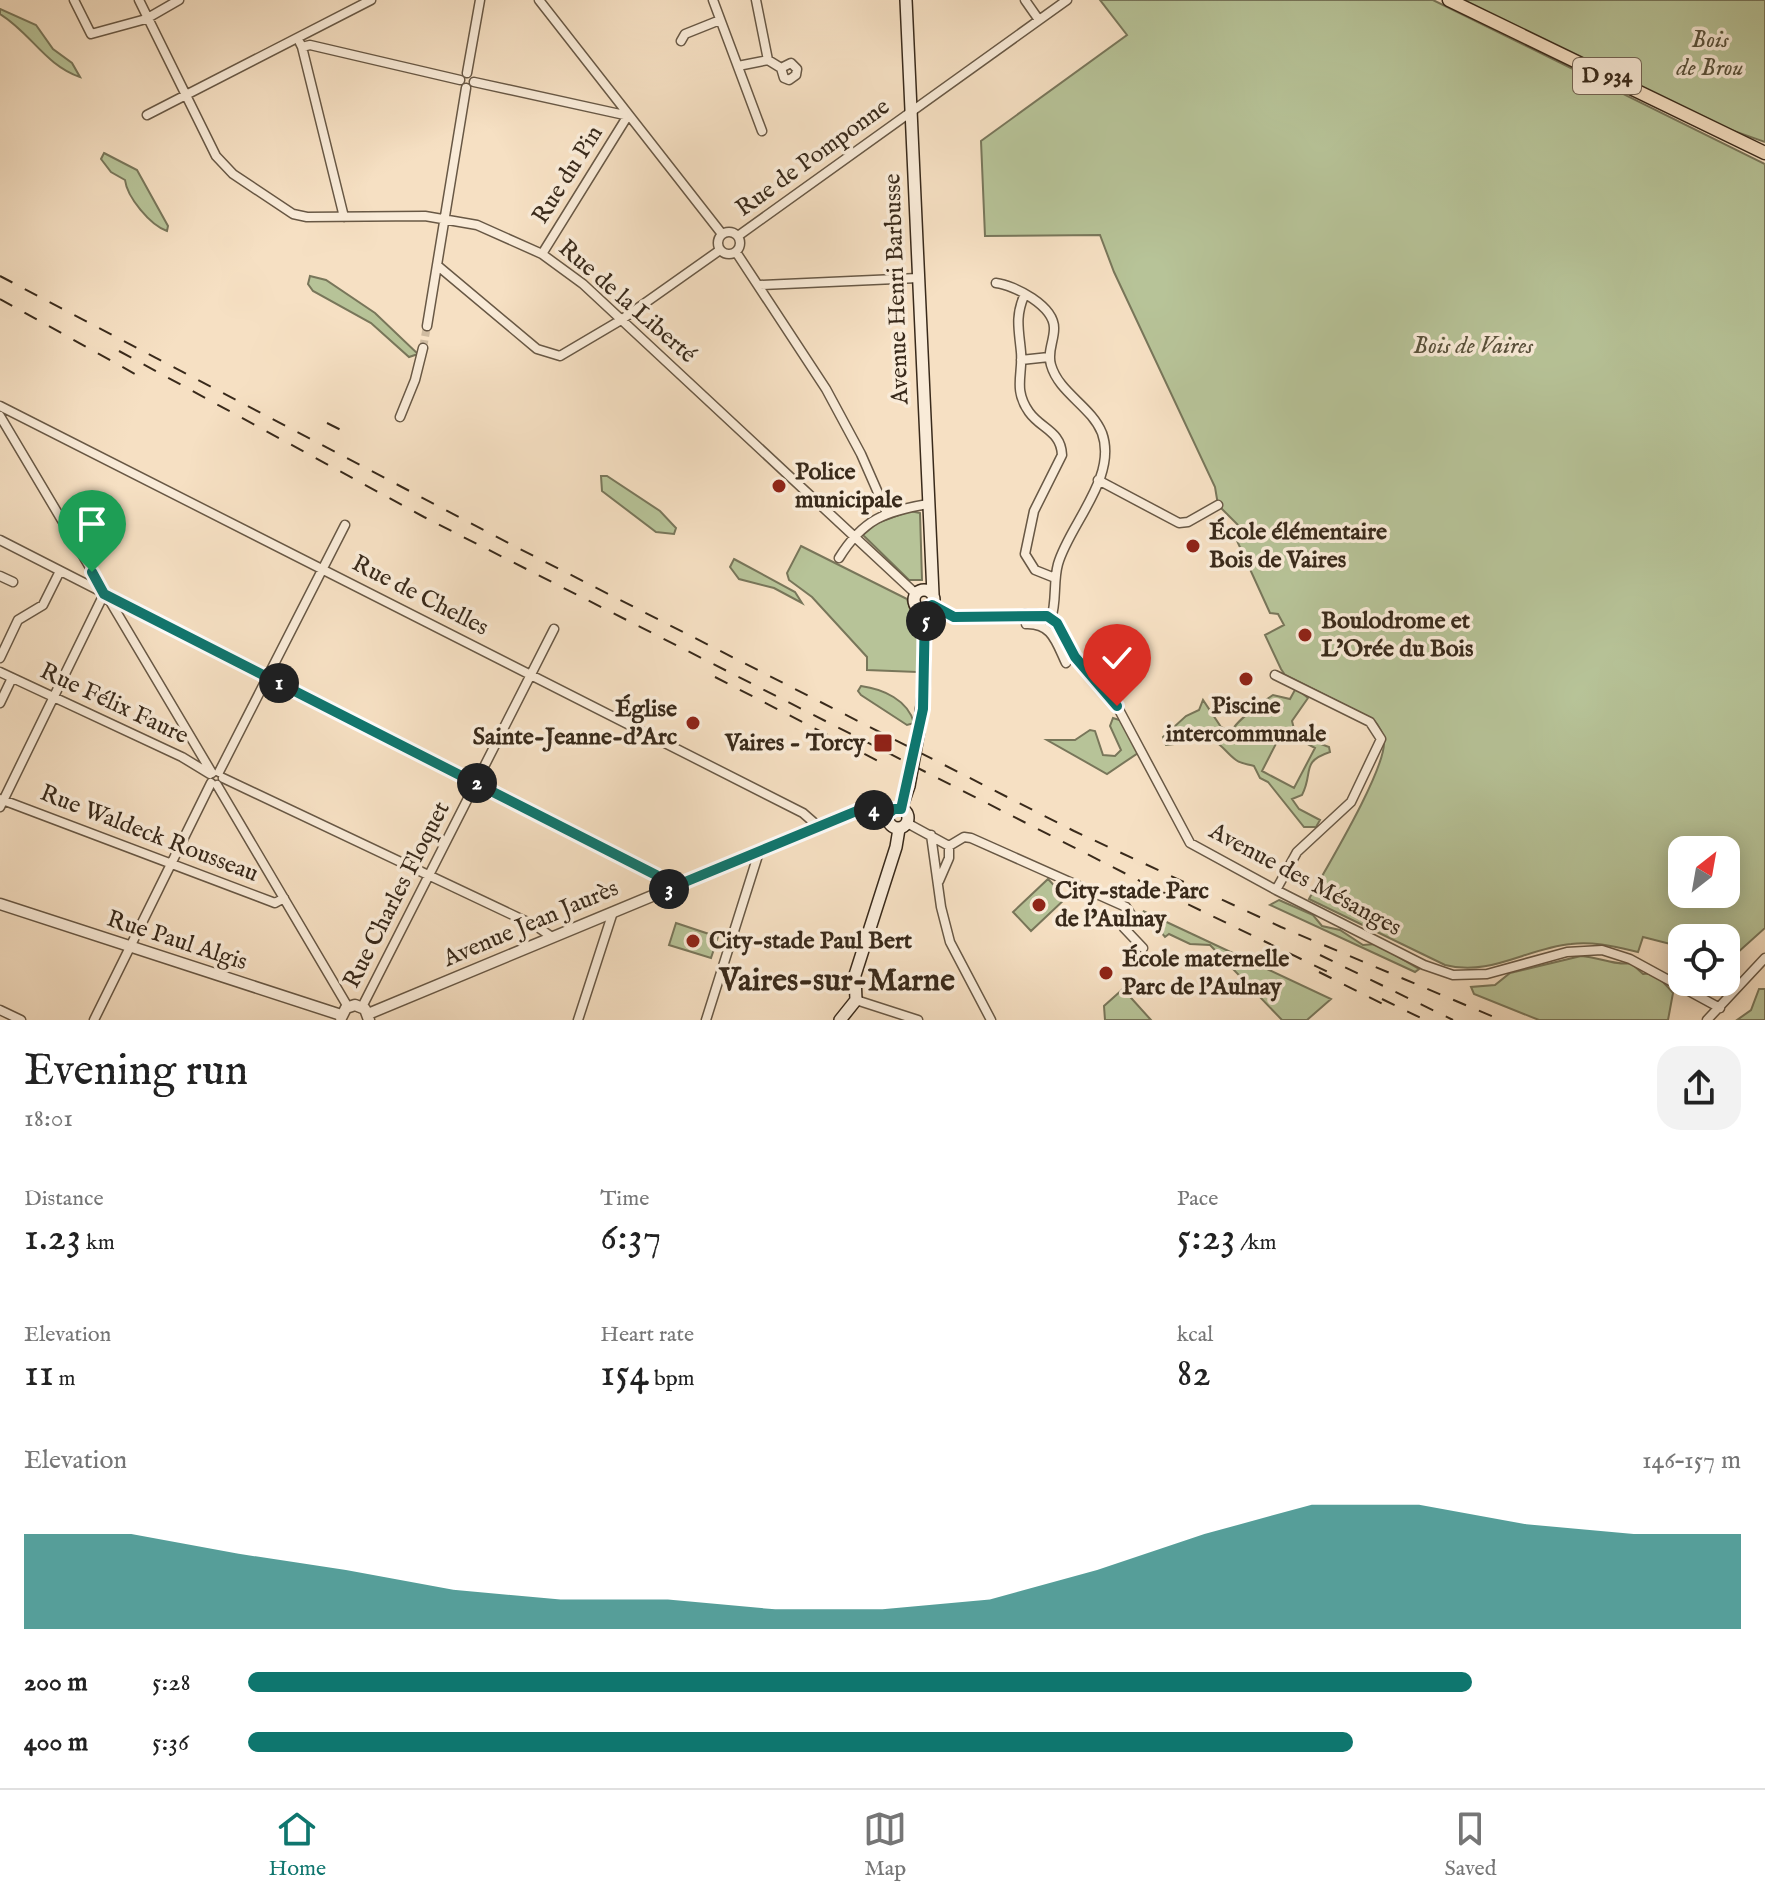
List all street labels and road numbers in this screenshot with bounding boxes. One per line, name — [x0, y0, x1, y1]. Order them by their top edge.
road number: D 934 — [1573, 58, 1641, 94]
street label: Rue de Pomponne — [730, 92, 896, 224]
street label: Rue du Pin — [526, 120, 611, 230]
street label: Avenue Henri Barbusse — [877, 173, 917, 406]
street label: Rue de la Liberté — [551, 233, 703, 371]
street label: Rue de Chelles — [346, 548, 494, 644]
street label: Rue Félix Faure — [35, 656, 193, 752]
street label: Rue Waldeck Rousseau — [35, 778, 263, 890]
street label: Rue Charles Floquet — [337, 797, 457, 993]
street label: Avenue des Mésanges — [1203, 816, 1407, 944]
street label: Avenue Jean Jaurès — [438, 873, 623, 975]
street label: Rue Paul Algis — [103, 904, 251, 978]

